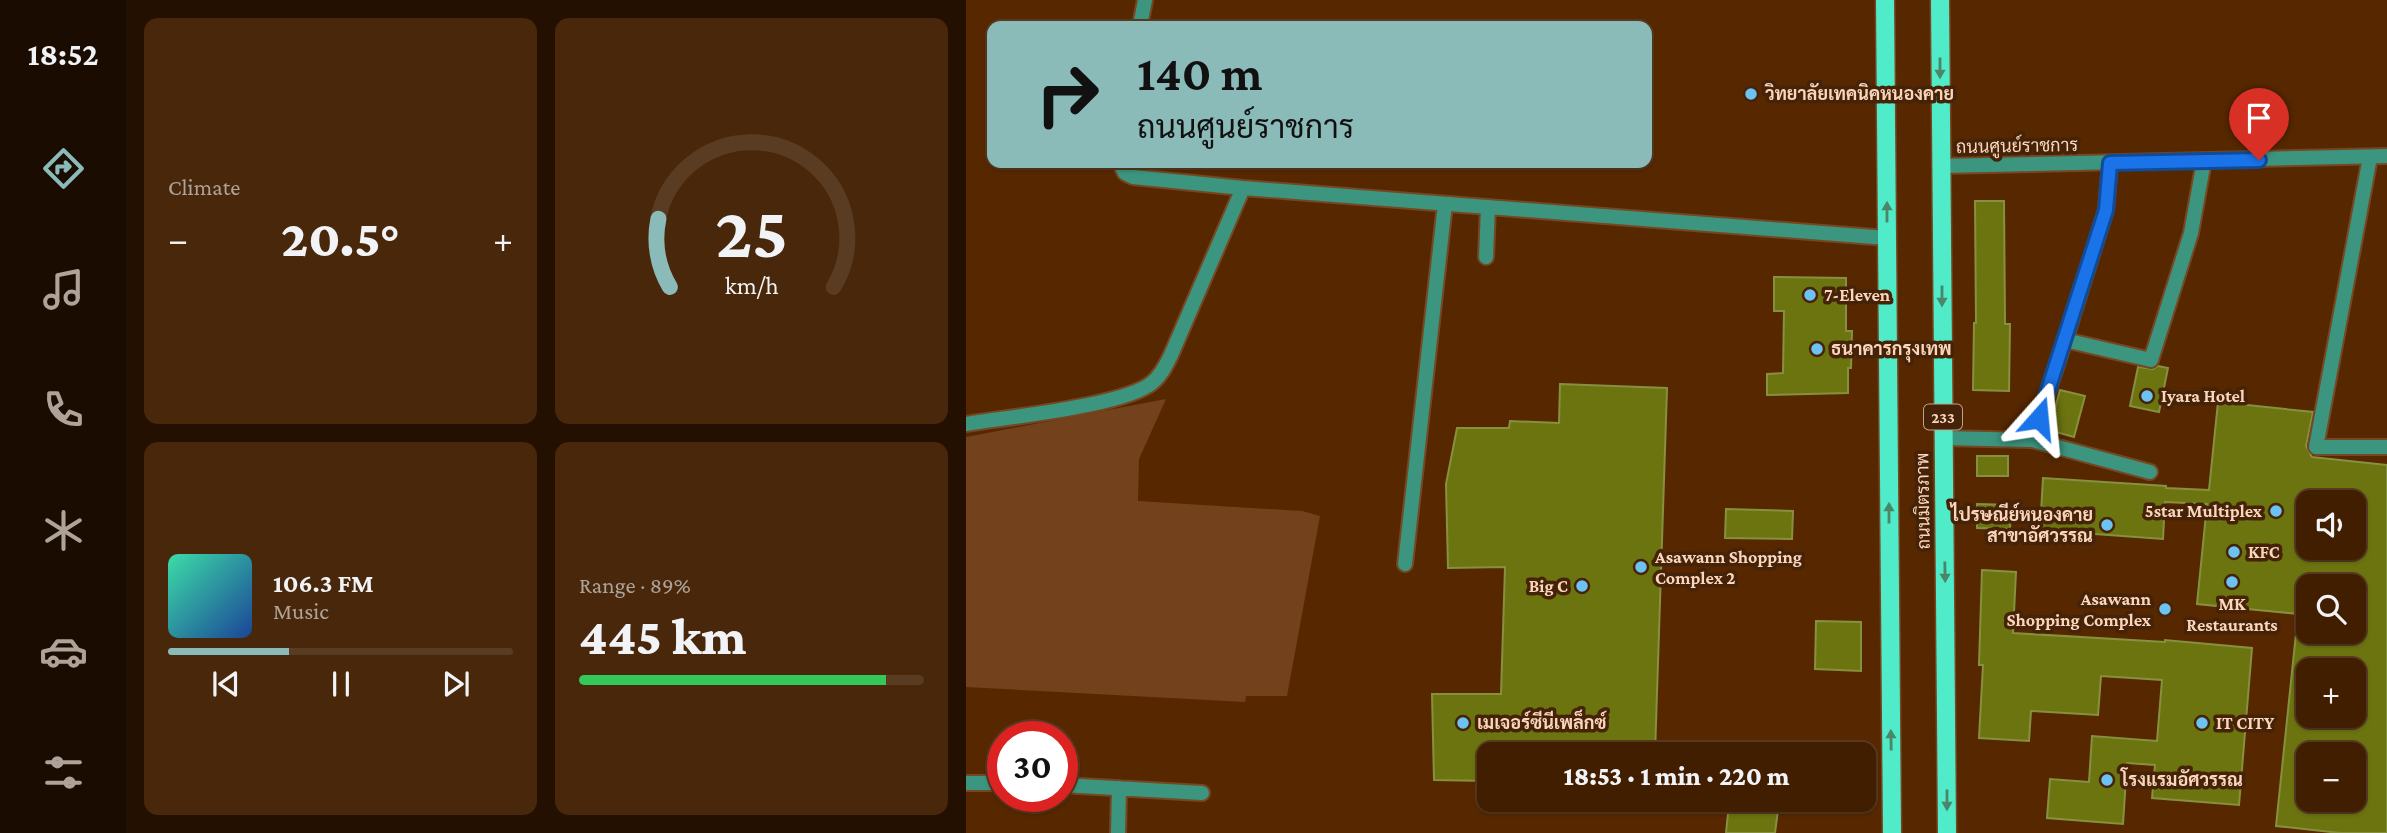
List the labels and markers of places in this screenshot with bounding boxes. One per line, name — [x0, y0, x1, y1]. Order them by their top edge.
place label: วิทยาลัยเทคนิคหนองคาย — [1764, 82, 1954, 104]
marker: วิทยาลัยเทคนิคหนองคาย — [1743, 86, 1759, 102]
pin — [2229, 88, 2289, 160]
place label: 7-Eleven — [1824, 285, 1891, 305]
marker: 7-Eleven — [1802, 287, 1818, 303]
place label: ธนาคารกรุงเทพ — [1831, 339, 1952, 363]
marker: ธนาคารกรุงเทพ — [1809, 341, 1825, 357]
place label: Iyara Hotel — [2161, 386, 2245, 406]
marker: Iyara Hotel — [2139, 388, 2155, 404]
place label: 5star Multiplex — [2145, 501, 2263, 521]
place label: ไปรษณีย์หนองคาย สาขาอัศวรรณ — [1949, 502, 2093, 546]
marker: 5star Multiplex — [2268, 503, 2284, 519]
marker: ไปรษณีย์หนองคาย สาขาอัศวรรณ — [2099, 517, 2115, 533]
place label: KFC — [2248, 542, 2280, 562]
marker: KFC — [2226, 544, 2242, 560]
place label: Asawann Shopping Complex 2 — [1654, 547, 1802, 588]
marker: Asawann Shopping Complex 2 — [1633, 559, 1649, 575]
marker: MK Restaurants — [2224, 574, 2240, 590]
place label: Big C — [1529, 576, 1568, 596]
marker: Big C — [1574, 578, 1590, 594]
place label: Asawann Shopping Complex — [2007, 589, 2152, 630]
place label: MK Restaurants — [2186, 594, 2278, 635]
marker: Asawann Shopping Complex — [2157, 601, 2173, 617]
place label: เมเจอร์ซีนีเพล็กซ์ — [1477, 709, 1608, 733]
place label: IT CITY — [2216, 713, 2275, 733]
marker: เมเจอร์ซีนีเพล็กซ์ — [1455, 715, 1471, 731]
marker: IT CITY — [2194, 715, 2210, 731]
place label: โรงแรมอัศวรรณ — [2120, 767, 2243, 790]
marker: โรงแรมอัศวรรณ — [2099, 772, 2115, 788]

